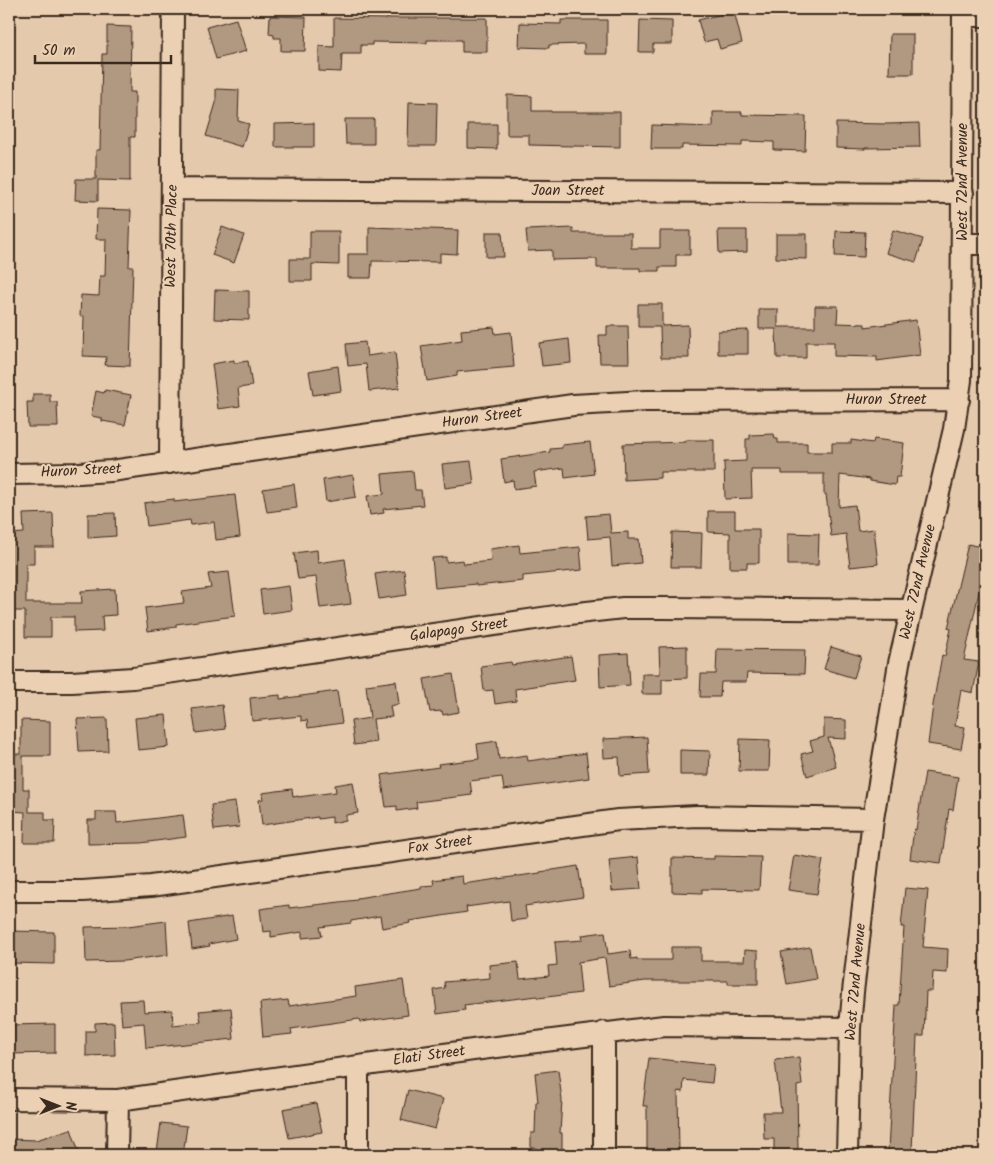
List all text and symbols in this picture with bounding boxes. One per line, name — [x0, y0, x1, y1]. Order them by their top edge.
scale bar — [35, 32, 171, 64]
text: 50 m — [42, 39, 76, 63]
street label: West 72nd Avenue — [951, 123, 975, 241]
street label: Joan Street — [532, 179, 605, 203]
street label: West 70th Place — [159, 184, 185, 288]
street label: Huron Street — [845, 388, 927, 412]
street label: Huron Street — [440, 400, 524, 436]
street label: Huron Street — [40, 457, 122, 485]
street label: West 72nd Avenue — [893, 522, 943, 642]
street label: Galapago Street — [408, 611, 510, 649]
street label: Fox Street — [406, 829, 474, 861]
street label: West 72nd Avenue — [839, 922, 873, 1042]
street label: Elati Street — [391, 1039, 467, 1073]
north arrow — [32, 1082, 82, 1132]
text: N — [59, 1102, 81, 1111]

